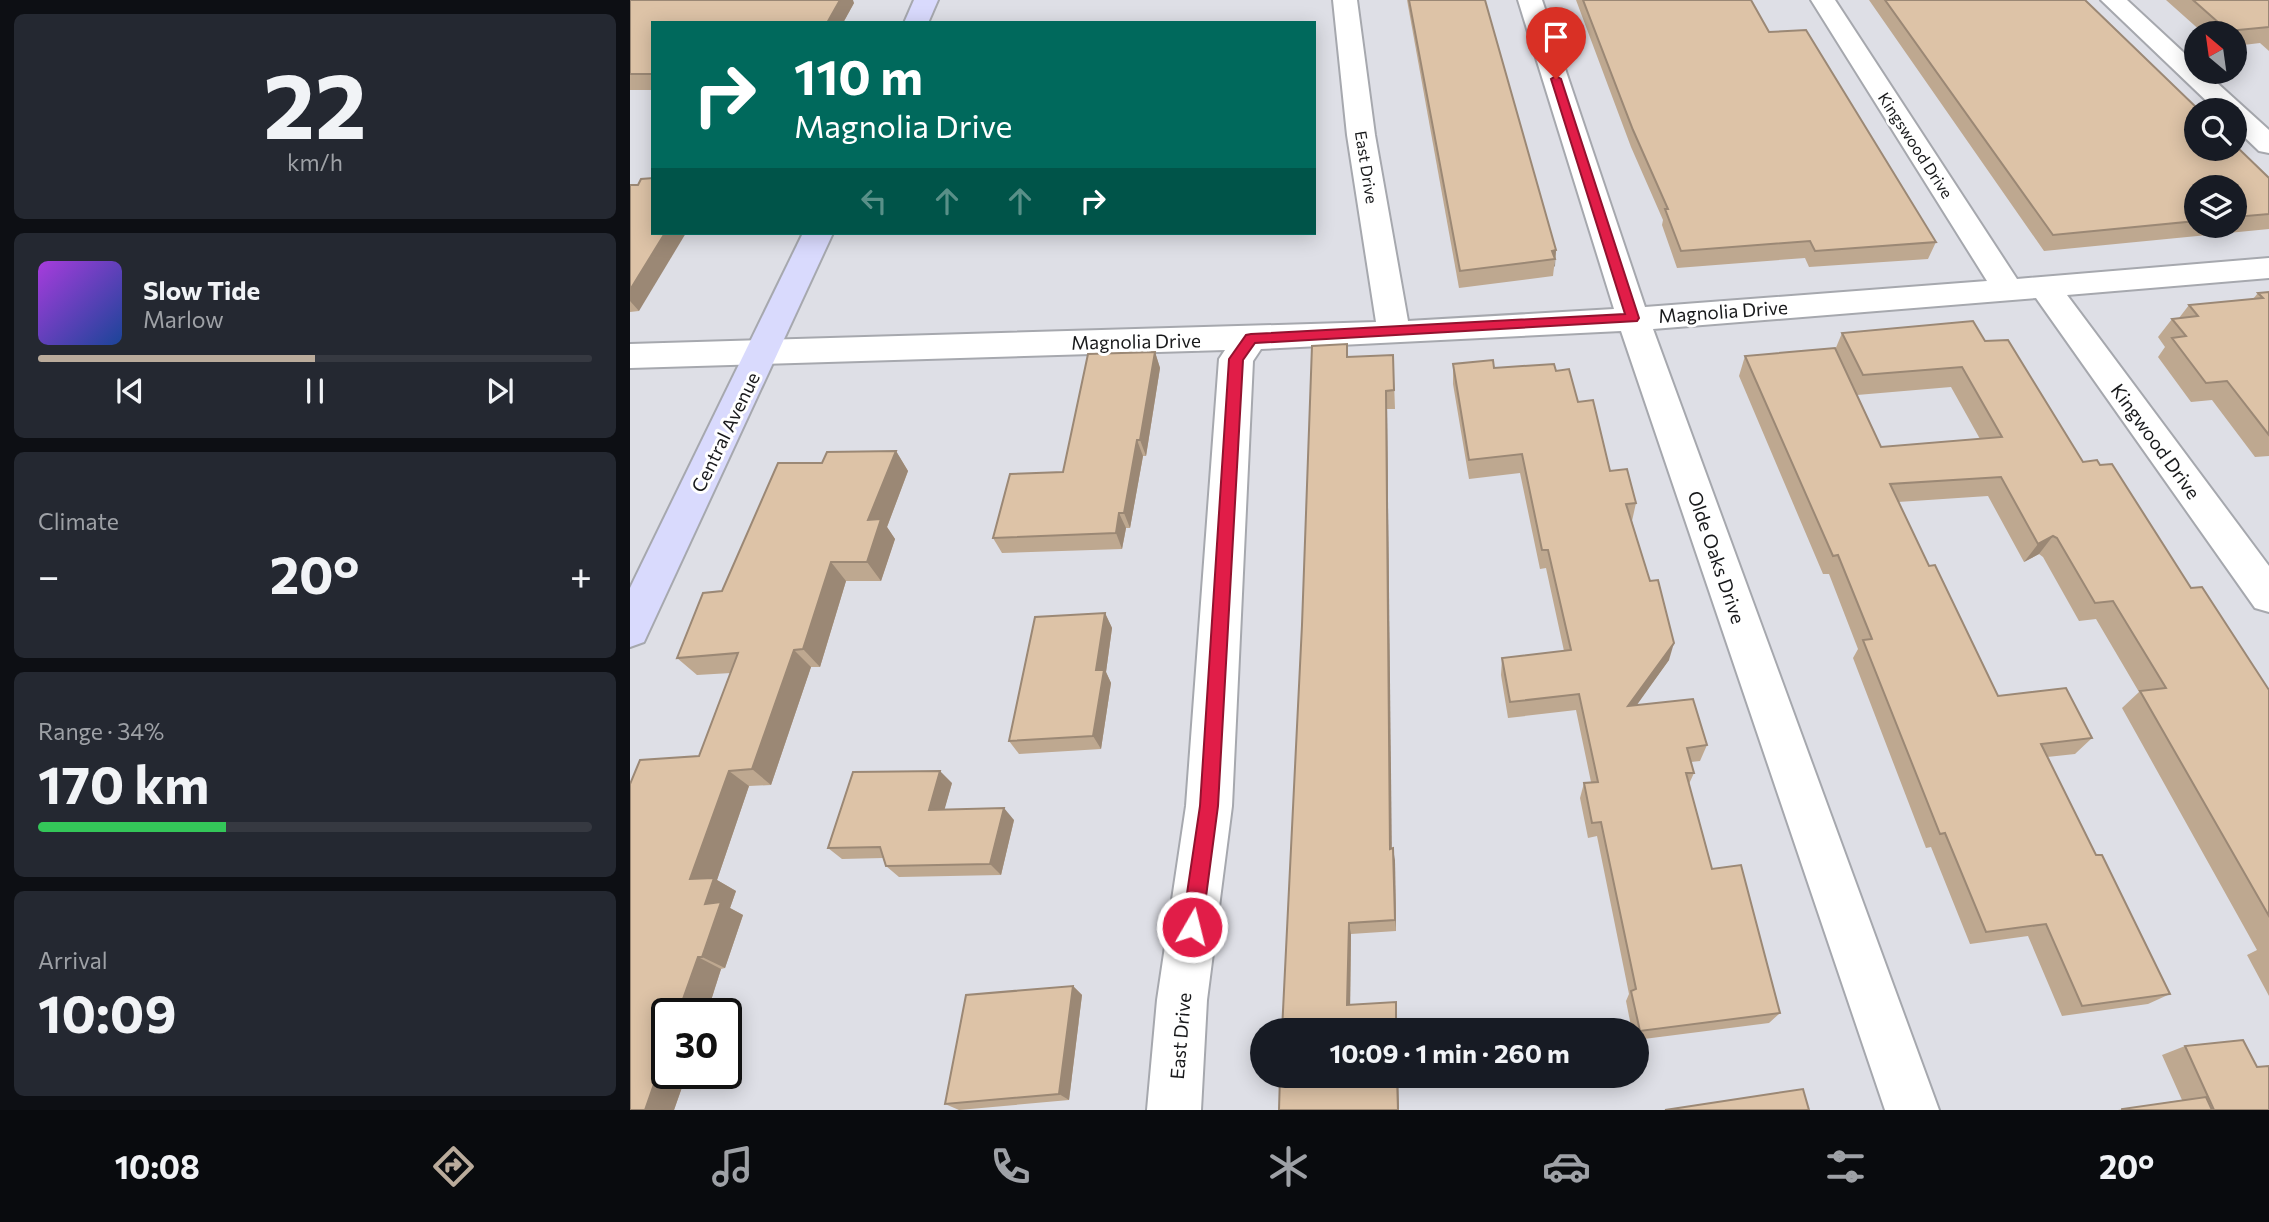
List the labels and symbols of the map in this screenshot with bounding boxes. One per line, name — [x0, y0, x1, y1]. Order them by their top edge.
pin — [1526, 7, 1586, 79]
north arrow — [2184, 21, 2247, 84]
street label: Kingswood Drive — [1875, 88, 1957, 202]
street label: East Drive — [1352, 129, 1382, 205]
street label: Magnolia Drive — [1658, 295, 1788, 327]
street label: Magnolia Drive — [1071, 328, 1201, 354]
street label: Central Avenue — [686, 368, 764, 496]
street label: Kingwood Drive — [2106, 379, 2206, 503]
street label: Olde Oaks Drive — [1684, 488, 1750, 626]
position arrow — [1155, 890, 1229, 964]
street label: East Drive — [1165, 992, 1195, 1080]
speed limit sign: 30 — [651, 998, 742, 1089]

